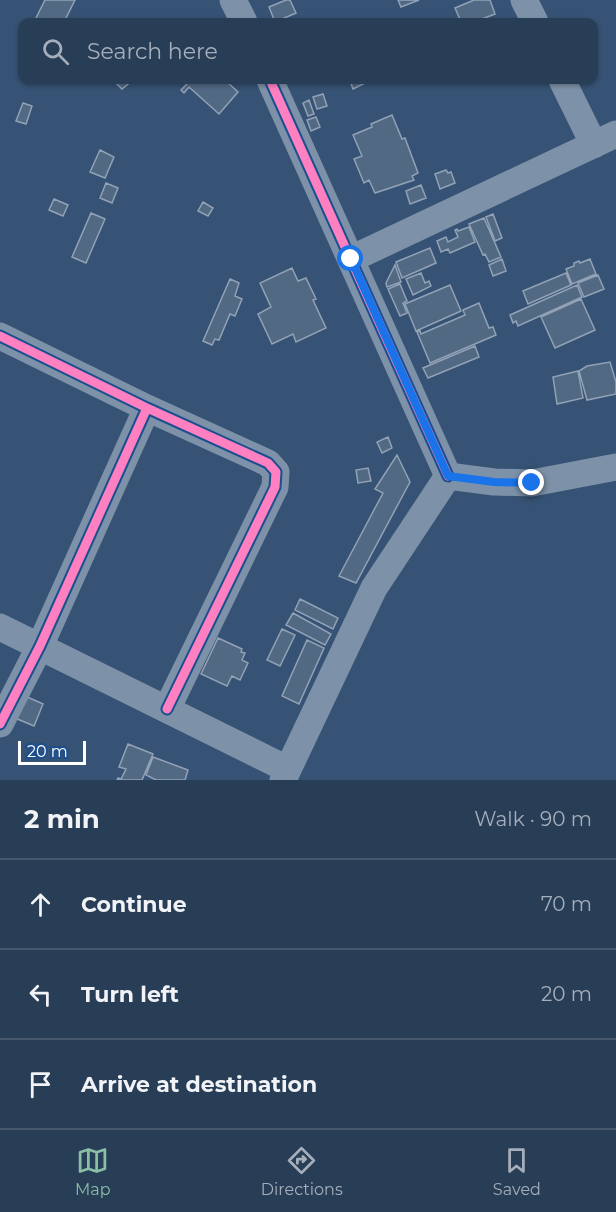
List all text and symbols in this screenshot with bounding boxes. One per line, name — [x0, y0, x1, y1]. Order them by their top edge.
search box — [18, 18, 598, 84]
icon: search — [39, 35, 72, 68]
text: Search here — [87, 38, 218, 65]
route start — [337, 245, 363, 271]
route end — [518, 469, 544, 495]
scale bar — [18, 738, 86, 766]
text: 20 m — [27, 742, 68, 761]
text: 2 min — [24, 803, 100, 835]
text: Walk · 90 m — [474, 807, 592, 831]
icon: ahead — [24, 888, 57, 921]
text: Continue — [81, 891, 187, 918]
text: 70 m — [541, 892, 592, 916]
icon: left — [24, 978, 57, 1011]
text: Turn left — [81, 981, 179, 1008]
text: 20 m — [541, 982, 592, 1006]
icon: arrive — [24, 1068, 57, 1101]
text: Arrive at destination — [81, 1071, 317, 1098]
tab: Map — [75, 1144, 111, 1199]
tab: Directions — [261, 1144, 343, 1199]
tab: Saved — [493, 1144, 541, 1199]

